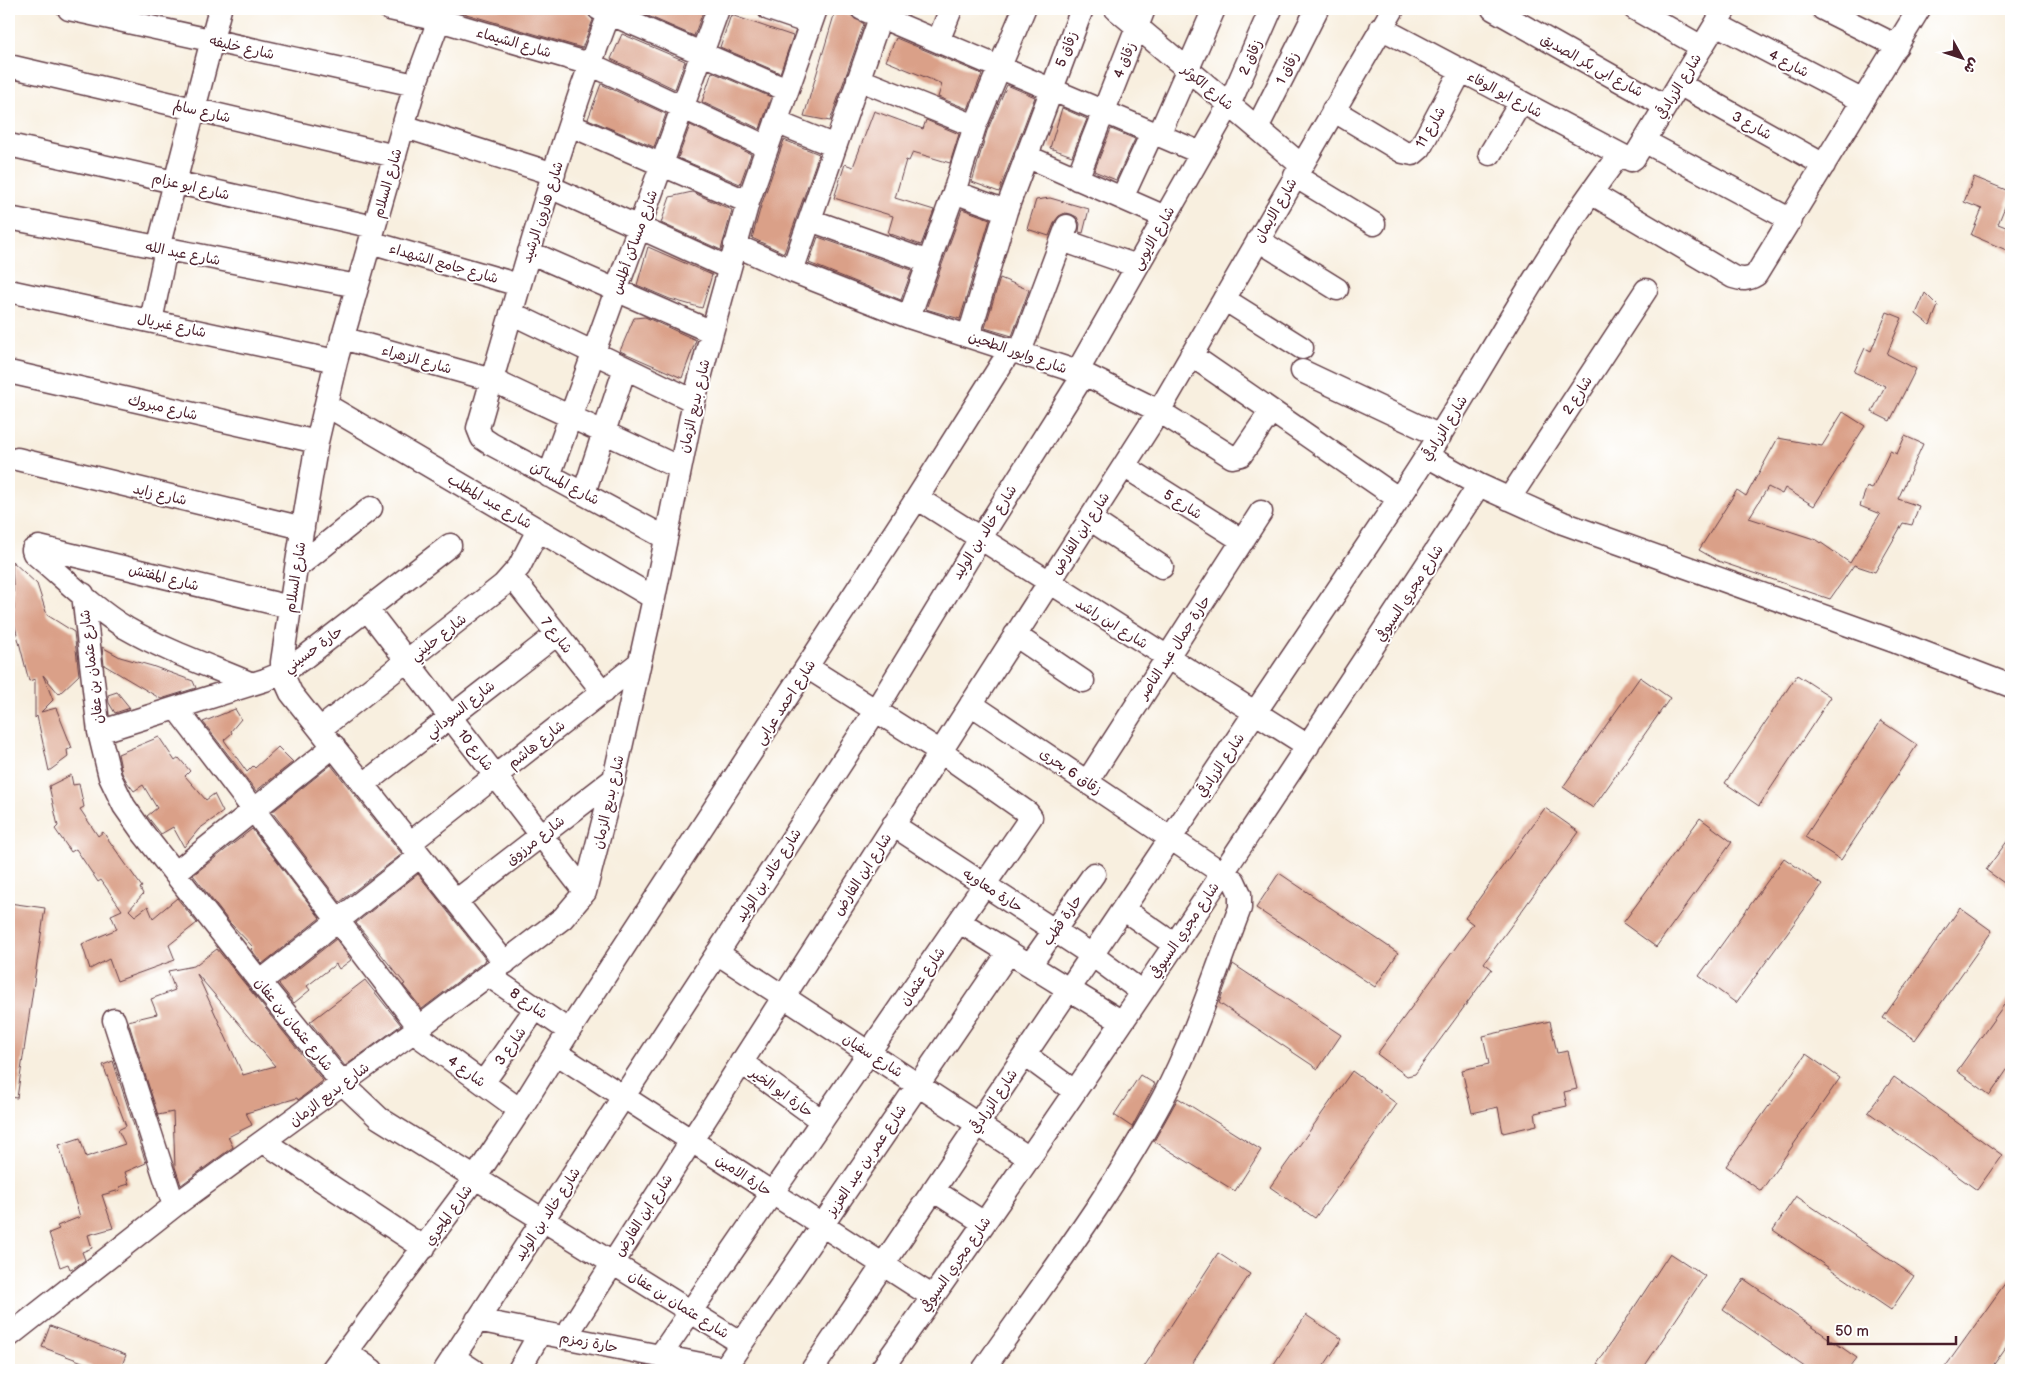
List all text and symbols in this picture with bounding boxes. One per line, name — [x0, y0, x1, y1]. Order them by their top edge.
street label: شارع الشيماء — [474, 24, 553, 62]
street label: زقاق 5 — [1052, 29, 1081, 69]
street label: شارع ابى بكر الصديق — [1537, 30, 1646, 101]
street label: شارع خليفه — [208, 32, 276, 64]
north arrow — [1938, 32, 1988, 82]
street label: زقاق 2 — [1235, 37, 1266, 78]
street label: زقاق 4 — [1110, 40, 1139, 81]
street label: شارع 4 — [1765, 46, 1812, 82]
street label: زقاق 1 — [1272, 49, 1303, 87]
street label: شارع الزرادقي — [1652, 51, 1707, 123]
text: ش — [1960, 55, 1983, 77]
street label: شارع الكوثر — [1177, 60, 1237, 115]
street label: شارع ابو الوفاء — [1464, 68, 1545, 122]
street label: شارع سالم — [171, 97, 232, 128]
street label: شارع 11 — [1412, 104, 1450, 151]
street label: شارع 3 — [1728, 108, 1775, 144]
street label: شارع السلام — [369, 146, 407, 220]
street label: شارع هارون الرشيد — [518, 159, 568, 266]
street label: شارع ابو عزام — [150, 169, 231, 206]
street label: شارع الايمان — [1250, 175, 1302, 246]
street label: شارع مساكن أطلس — [608, 188, 662, 297]
street label: شارع الايوبى — [1128, 203, 1179, 274]
street label: شارع عبد الله — [144, 238, 222, 270]
street label: شارع جامع الشهداء — [387, 240, 500, 289]
street label: شارع غبريال — [136, 310, 208, 342]
street label: شارع وابور الطحين — [966, 328, 1069, 378]
street label: شارع الزهراء — [380, 341, 454, 379]
street label: شارع بديع الزمان — [675, 358, 715, 455]
street label: شارع 2 — [1559, 373, 1597, 418]
street label: شارع مبروك — [126, 391, 199, 425]
street label: شارع الزرادقي — [1418, 393, 1473, 465]
street label: شارع المساكن — [527, 458, 602, 510]
street label: شارع عبد المطلب — [444, 470, 535, 533]
street label: شارع زايد — [131, 480, 188, 510]
street label: شارع خالد بن الوليد — [949, 482, 1021, 583]
street label: شارع 5 — [1160, 486, 1205, 524]
street label: شارع ابن الفارض — [1048, 489, 1114, 578]
street label: شارع السلام — [281, 540, 311, 614]
street label: شارع مجري السيوفي — [1372, 542, 1449, 646]
street label: شارع المفتش — [127, 561, 201, 595]
street label: حارة جمال عبد الناصر — [1134, 592, 1214, 703]
street label: شارع ابن راشد — [1072, 595, 1151, 653]
street label: شارع عثمان بن عفان — [76, 609, 108, 725]
street label: شارع حليني — [407, 610, 472, 668]
street label: شارع 7 — [537, 614, 576, 657]
street label: حارة حسيني — [280, 622, 348, 680]
street label: شارع احمد عرابى — [752, 657, 820, 748]
street label: شارع السوداني — [422, 677, 501, 745]
street label: شارع هاشم — [504, 717, 570, 774]
street label: شارع 10 — [453, 726, 497, 775]
street label: شارع الزرادقي — [1193, 730, 1250, 802]
street label: زقاق 6 بحرى — [1037, 745, 1105, 798]
street label: شارع بديع الزمان — [589, 754, 629, 851]
street label: شارع مرزوق — [503, 812, 569, 869]
street label: شارع خالد بن الوليد — [732, 825, 806, 926]
street label: شارع ابن الفارض — [830, 830, 896, 919]
street label: حارة معاويه — [960, 865, 1026, 916]
street label: شارع مجري السيوفي — [1146, 879, 1224, 983]
street label: حارة قطب — [1039, 892, 1086, 949]
street label: شارع عثمان — [896, 944, 950, 1009]
street label: شارع عثمان بن عفان — [250, 974, 336, 1075]
street label: شارع 8 — [506, 984, 551, 1023]
street label: شارع 3 — [491, 1024, 530, 1069]
street label: شارع سفيان — [839, 1030, 906, 1082]
street label: شارع 4 — [444, 1052, 489, 1092]
street label: شارع بديع الزمان — [286, 1059, 374, 1132]
street label: حارة ابو الخير — [746, 1063, 816, 1121]
street label: شارع الزرادقي — [966, 1066, 1023, 1138]
street label: شارع عمر بن عبد العزيز — [822, 1101, 911, 1221]
street label: حارة الامين — [713, 1151, 775, 1200]
street label: شارع خالد بن الوليد — [511, 1164, 585, 1265]
street label: شارع ابن الفارض — [611, 1171, 677, 1260]
street label: شارع المجري — [421, 1182, 478, 1250]
street label: شارع مجري السيوفي — [916, 1214, 996, 1316]
street label: شارع عثمان بن عفان — [625, 1267, 732, 1343]
scale bar — [1828, 1314, 1955, 1346]
text: 50 m — [1835, 1322, 1869, 1341]
street label: حارة زمزم — [558, 1329, 620, 1358]

